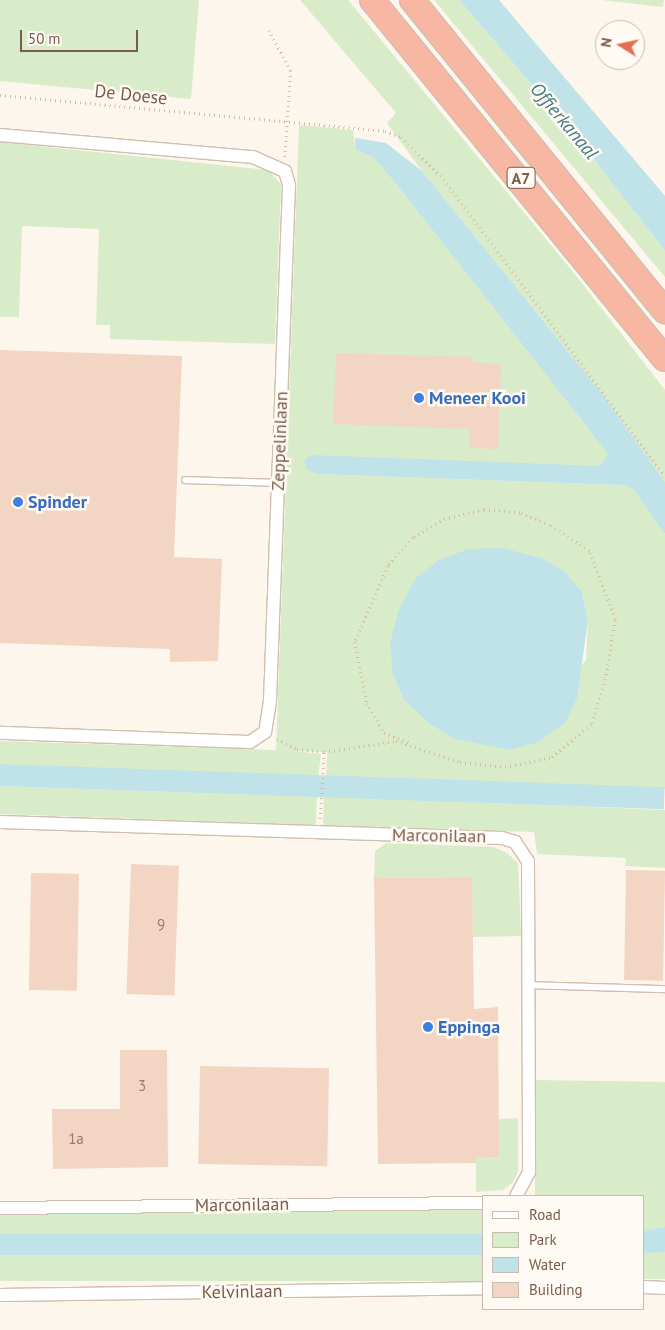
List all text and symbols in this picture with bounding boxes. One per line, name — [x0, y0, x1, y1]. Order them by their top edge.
scale bar — [22, 20, 140, 52]
north arrow — [595, 20, 645, 70]
text: 50 m — [28, 29, 61, 48]
text: N — [597, 36, 616, 49]
water label: Offierkanaal — [525, 78, 603, 164]
street label: De Doese — [94, 80, 168, 110]
road number: A7 — [506, 164, 536, 192]
place label: Meneer Kooi — [429, 387, 526, 409]
street label: Zeppelinlaan — [267, 391, 293, 491]
marker: Meneer Kooi — [413, 392, 425, 404]
place label: Spinder — [28, 491, 87, 513]
marker: Spinder — [12, 496, 24, 508]
street label: Marconilaan — [392, 824, 486, 848]
house number: 9 — [157, 916, 165, 934]
place label: Eppinga — [438, 1016, 500, 1038]
marker: Eppinga — [422, 1021, 434, 1033]
house number: 3 — [138, 1077, 146, 1095]
house number: 1a — [68, 1130, 84, 1148]
street label: Marconilaan — [195, 1193, 289, 1217]
legend — [482, 1195, 645, 1310]
text: Road — [529, 1205, 561, 1224]
text: Park — [529, 1230, 557, 1249]
text: Water — [529, 1255, 566, 1274]
street label: Kelvinlaan — [201, 1280, 283, 1304]
text: Building — [529, 1280, 583, 1299]

